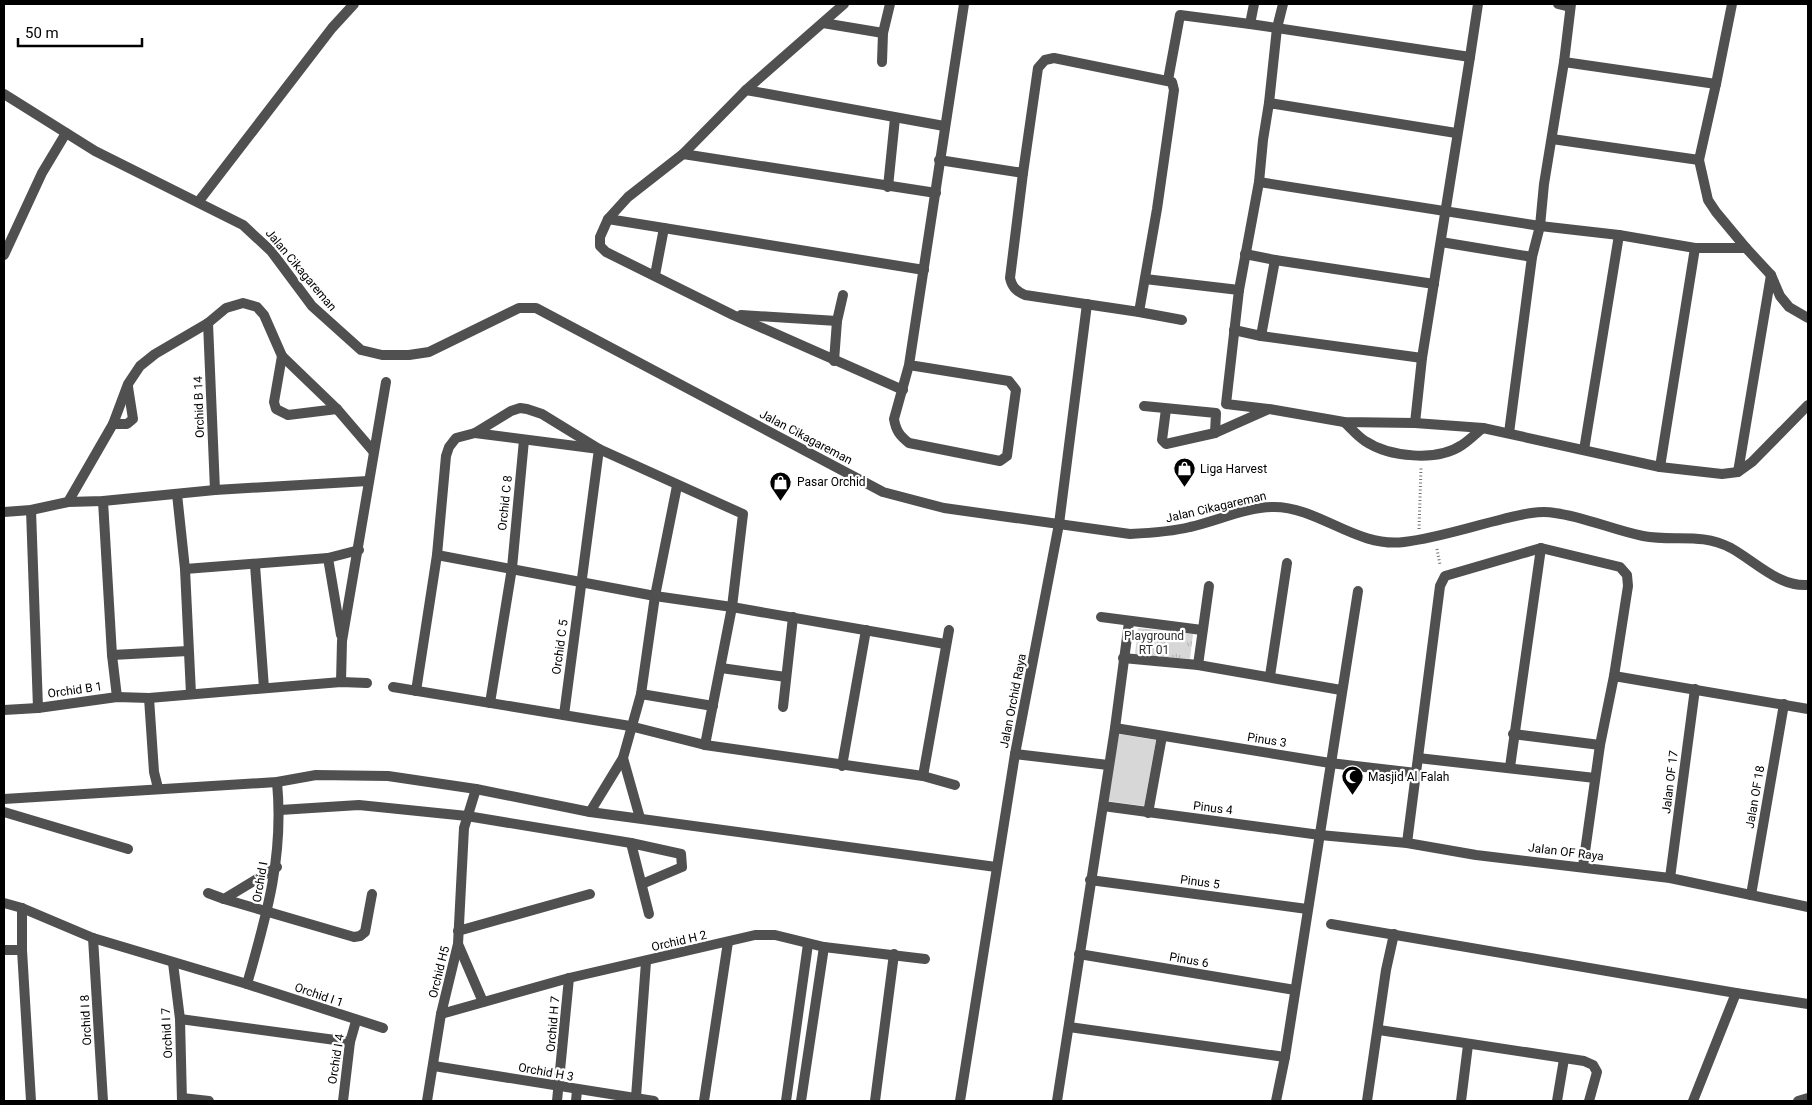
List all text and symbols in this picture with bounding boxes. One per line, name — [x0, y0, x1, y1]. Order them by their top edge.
scale bar — [18, 15, 141, 47]
text: 50 m — [25, 24, 59, 42]
street label: Jalan Cikagareman — [263, 226, 339, 314]
street label: Orchid B 14 — [191, 376, 207, 438]
street label: Jalan Cikagareman — [757, 407, 855, 467]
shop icon: Liga Harvest — [1172, 457, 1196, 488]
place label: Liga Harvest — [1200, 462, 1267, 476]
shop icon: Pasar Orchid — [769, 470, 793, 501]
street label: Orchid C 8 — [495, 475, 515, 531]
place label: Pasar Orchid — [797, 475, 866, 489]
street label: Jalan Cikagareman — [1164, 489, 1268, 525]
street label: Orchid C 5 — [549, 618, 571, 675]
park label: Playground RT 01 — [1124, 629, 1184, 657]
street label: Jalan Orchid Raya — [997, 653, 1029, 749]
street label: Orchid B 1 — [47, 679, 103, 701]
street label: Pinus 3 — [1246, 730, 1288, 750]
street label: Jalan OF 17 — [1659, 749, 1681, 814]
street label: Jalan OF 18 — [1743, 764, 1767, 830]
mosque icon: Masjid Al Falah — [1340, 765, 1364, 796]
place label: Masjid Al Falah — [1368, 770, 1449, 784]
street label: Pinus 4 — [1192, 799, 1234, 817]
street label: Jalan OF Raya — [1527, 840, 1605, 864]
street label: Orchid I — [250, 861, 270, 903]
street label: Pinus 5 — [1179, 872, 1221, 892]
street label: Orchid H 2 — [650, 928, 708, 954]
street label: Orchid H5 — [426, 944, 452, 999]
street label: Pinus 6 — [1168, 950, 1210, 970]
street label: Orchid I 1 — [293, 980, 345, 1010]
street label: Orchid I 8 — [78, 994, 94, 1046]
street label: Orchid H 7 — [544, 995, 562, 1053]
street label: Orchid I 7 — [159, 1007, 175, 1059]
street label: Orchid I 4 — [325, 1033, 347, 1085]
street label: Orchid H 3 — [517, 1060, 575, 1084]

